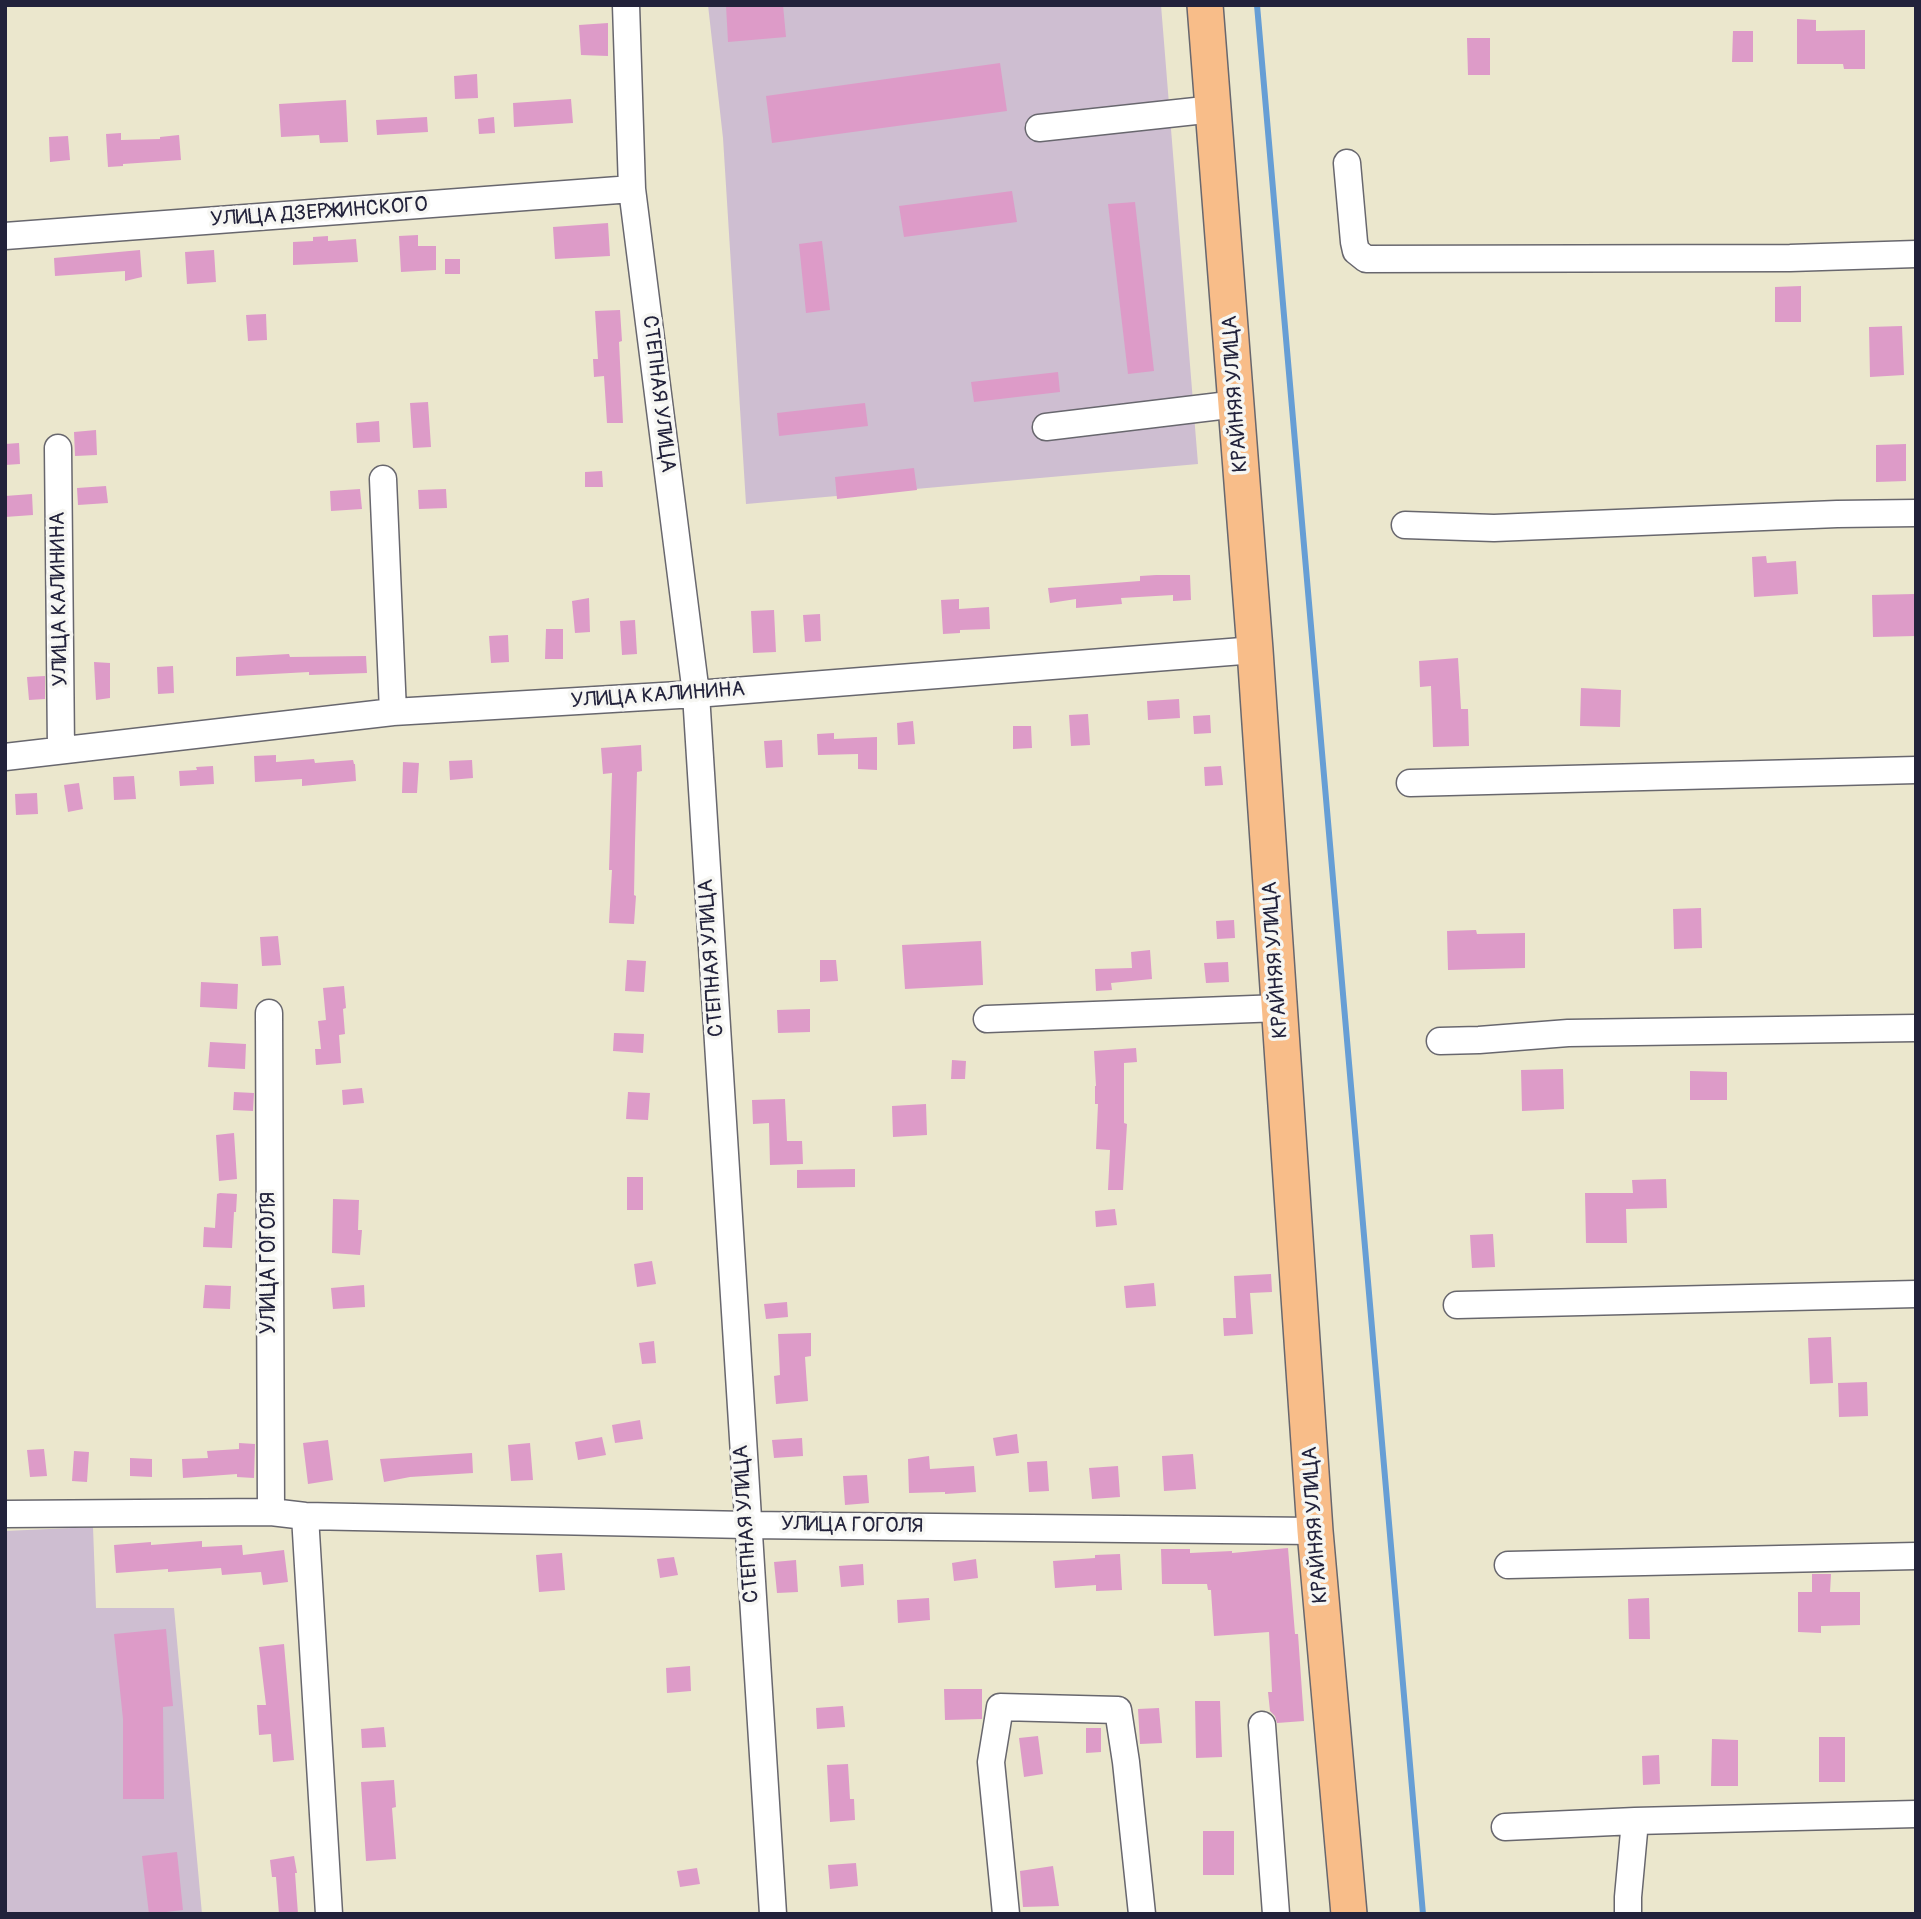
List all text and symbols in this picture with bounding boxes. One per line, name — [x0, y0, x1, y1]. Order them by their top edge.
street label: УЛИЦА ДЗЕРЖИНСКОГО — [210, 193, 428, 233]
street label: СТЕПНАЯ УЛИЦА — [636, 314, 680, 474]
street label: КРАЙНЯЯ УЛИЦА — [1218, 315, 1254, 473]
street label: УЛИЦА КАЛИНИНА — [46, 511, 74, 687]
street label: УЛИЦА КАЛИНИНА — [570, 677, 746, 715]
street label: СТЕПНАЯ УЛИЦА — [694, 878, 730, 1038]
street label: КРАЙНЯЯ УЛИЦА — [1258, 881, 1294, 1039]
street label: УЛИЦА ГОГОЛЯ — [257, 1192, 283, 1334]
street label: СТЕПНАЯ УЛИЦА — [729, 1444, 765, 1604]
street label: КРАЙНЯЯ УЛИЦА — [1298, 1446, 1334, 1604]
street label: УЛИЦА ГОГОЛЯ — [781, 1512, 923, 1540]

